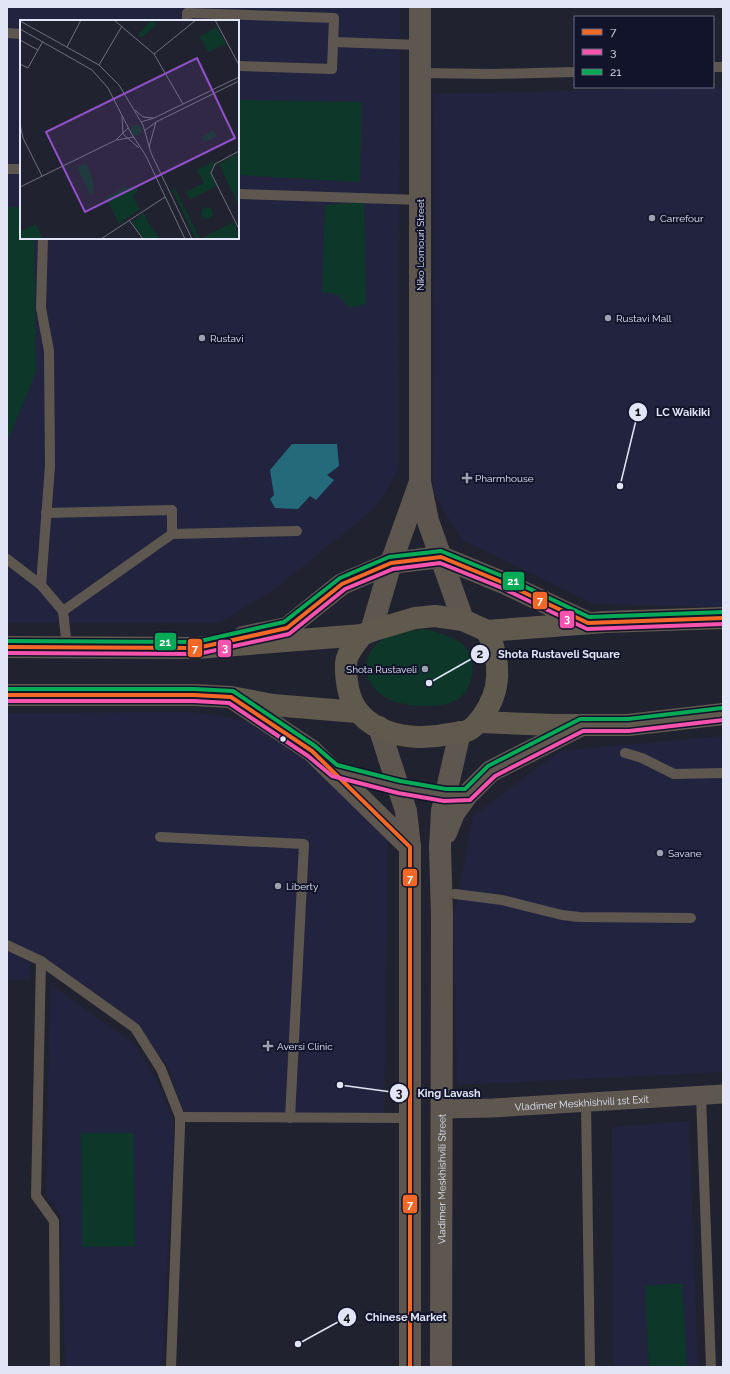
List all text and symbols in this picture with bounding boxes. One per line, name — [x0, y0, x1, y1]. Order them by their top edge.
legend — [574, 16, 714, 88]
inset map — [20, 20, 239, 239]
text: 7 — [610, 25, 617, 39]
text: 3 — [610, 45, 616, 59]
text: 21 — [610, 65, 621, 79]
street label: Niko Lomouri Street — [415, 198, 426, 291]
marker: Carrefour — [647, 213, 657, 223]
place label: Carrefour — [660, 213, 704, 224]
marker: Rustavi Mall — [603, 313, 613, 323]
place label: Rustavi Mall — [616, 313, 672, 324]
marker: Rustavi — [197, 333, 207, 343]
place label: Rustavi — [210, 333, 243, 344]
callout: LC Waikiki — [628, 401, 718, 424]
text: 1 — [635, 405, 641, 419]
text: LC Waikiki — [656, 406, 710, 419]
marker: Pharmhouse — [462, 473, 472, 483]
place label: Pharmhouse — [475, 473, 534, 484]
line badge: 21 — [502, 571, 525, 591]
text: 21 — [507, 575, 519, 588]
line badge: 7 — [532, 591, 548, 610]
text: 7 — [537, 594, 544, 607]
line badge: 3 — [559, 610, 575, 629]
text: 3 — [564, 613, 570, 626]
line badge: 21 — [154, 632, 177, 651]
text: 21 — [159, 636, 171, 649]
line badge: 7 — [187, 638, 203, 658]
line badge: 3 — [217, 639, 232, 658]
text: 7 — [192, 642, 199, 655]
text: 3 — [222, 642, 228, 655]
callout: Shota Rustaveli Square — [470, 642, 628, 665]
text: 2 — [477, 647, 484, 661]
text: Shota Rustaveli Square — [498, 648, 620, 661]
place label: Shota Rustaveli — [346, 664, 417, 675]
marker: Shota Rustaveli — [420, 664, 430, 674]
unlabelled marker — [278, 734, 288, 744]
marker: Savane — [655, 848, 665, 858]
place label: Savane — [668, 848, 702, 859]
line badge: 7 — [402, 868, 418, 887]
text: 7 — [407, 872, 414, 885]
marker: Liberty — [273, 881, 283, 891]
place label: Liberty — [286, 881, 319, 892]
marker: Aversi Clinic — [262, 1040, 274, 1052]
place label: Aversi Clinic — [277, 1041, 333, 1052]
callout: King Lavash — [389, 1082, 488, 1105]
text: 3 — [396, 1086, 403, 1100]
text: King Lavash — [417, 1087, 481, 1100]
street label: Vladimer Meskhishvili 1st Exit — [514, 1093, 650, 1112]
street label: Vladimer Meskhishvili Street — [436, 1113, 447, 1244]
line badge: 7 — [402, 1194, 418, 1214]
text: 7 — [407, 1198, 414, 1211]
callout: Chinese Market — [337, 1305, 455, 1328]
text: 4 — [344, 1310, 351, 1324]
text: Chinese Market — [365, 1311, 448, 1324]

